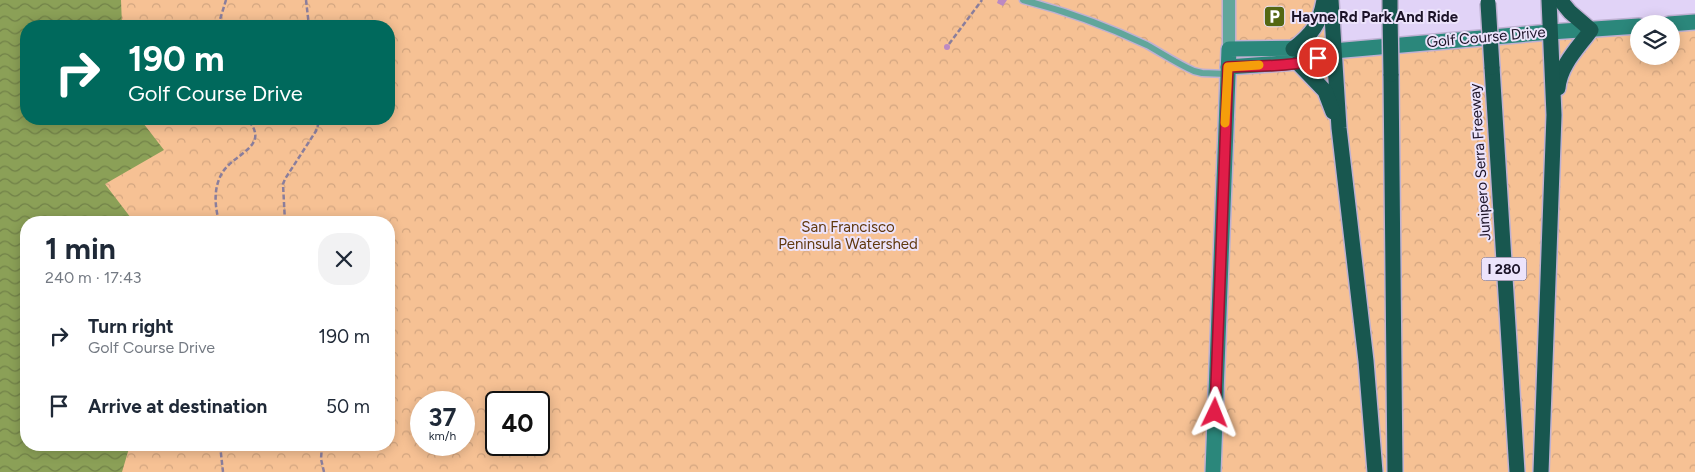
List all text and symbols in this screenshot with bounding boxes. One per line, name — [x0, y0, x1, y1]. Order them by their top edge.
parking icon: Hayne Rd Park And Ride — [1263, 5, 1287, 29]
place label: Hayne Rd Park And Ride — [1291, 8, 1459, 26]
map controls — [1630, 15, 1680, 65]
button: layers — [1630, 15, 1680, 65]
street label: Golf Course Drive — [1426, 23, 1546, 51]
pin — [1297, 37, 1339, 79]
text: 190 m — [128, 38, 225, 80]
icon: right — [45, 40, 110, 105]
icon: arrive — [1304, 44, 1332, 72]
text: Golf Course Drive — [128, 80, 303, 107]
street label: Junipero Serra Freeway — [1466, 83, 1494, 241]
park label: San Francisco Peninsula Watershed — [778, 218, 918, 253]
text: 1 min — [45, 230, 116, 267]
button: close — [318, 233, 370, 285]
road number: I 280 — [1482, 258, 1526, 280]
text: 240 m · 17:43 — [45, 268, 142, 287]
text: Turn right — [88, 315, 174, 338]
icon: right — [45, 322, 73, 350]
text: 190 m — [318, 325, 370, 348]
text: Golf Course Drive — [88, 338, 215, 357]
position arrow — [1188, 386, 1240, 438]
speed limit sign: 40 — [485, 391, 550, 456]
icon: arrive — [45, 392, 73, 420]
text: Arrive at destination — [88, 395, 267, 418]
text: 50 m — [326, 395, 370, 418]
text: 37 — [429, 402, 456, 432]
text: km/h — [429, 429, 456, 443]

